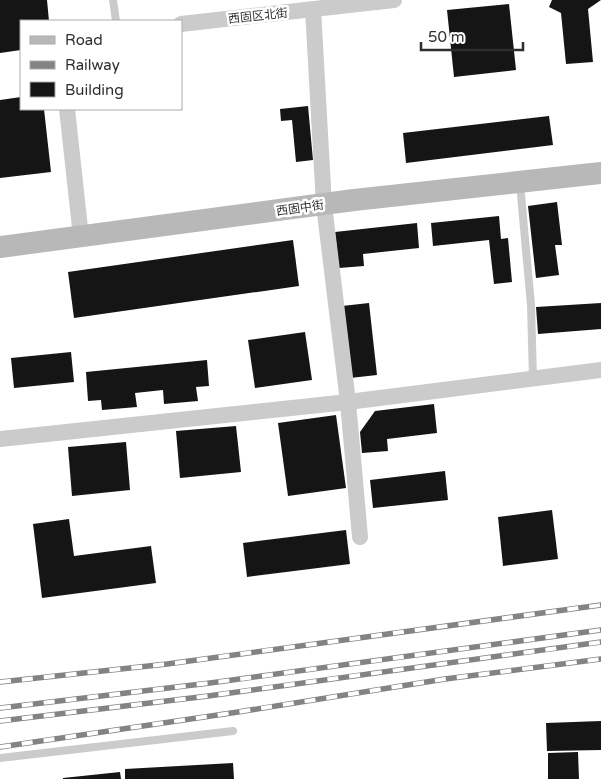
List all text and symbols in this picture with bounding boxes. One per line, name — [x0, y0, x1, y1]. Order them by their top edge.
street label: 西固区北街 — [227, 6, 289, 26]
legend — [20, 20, 182, 110]
scale bar — [421, 20, 524, 52]
text: 50 m — [428, 28, 465, 46]
text: Road — [65, 31, 103, 49]
text: Railway — [65, 56, 120, 74]
text: Building — [65, 81, 124, 99]
street label: 西固中街 — [275, 198, 325, 218]

